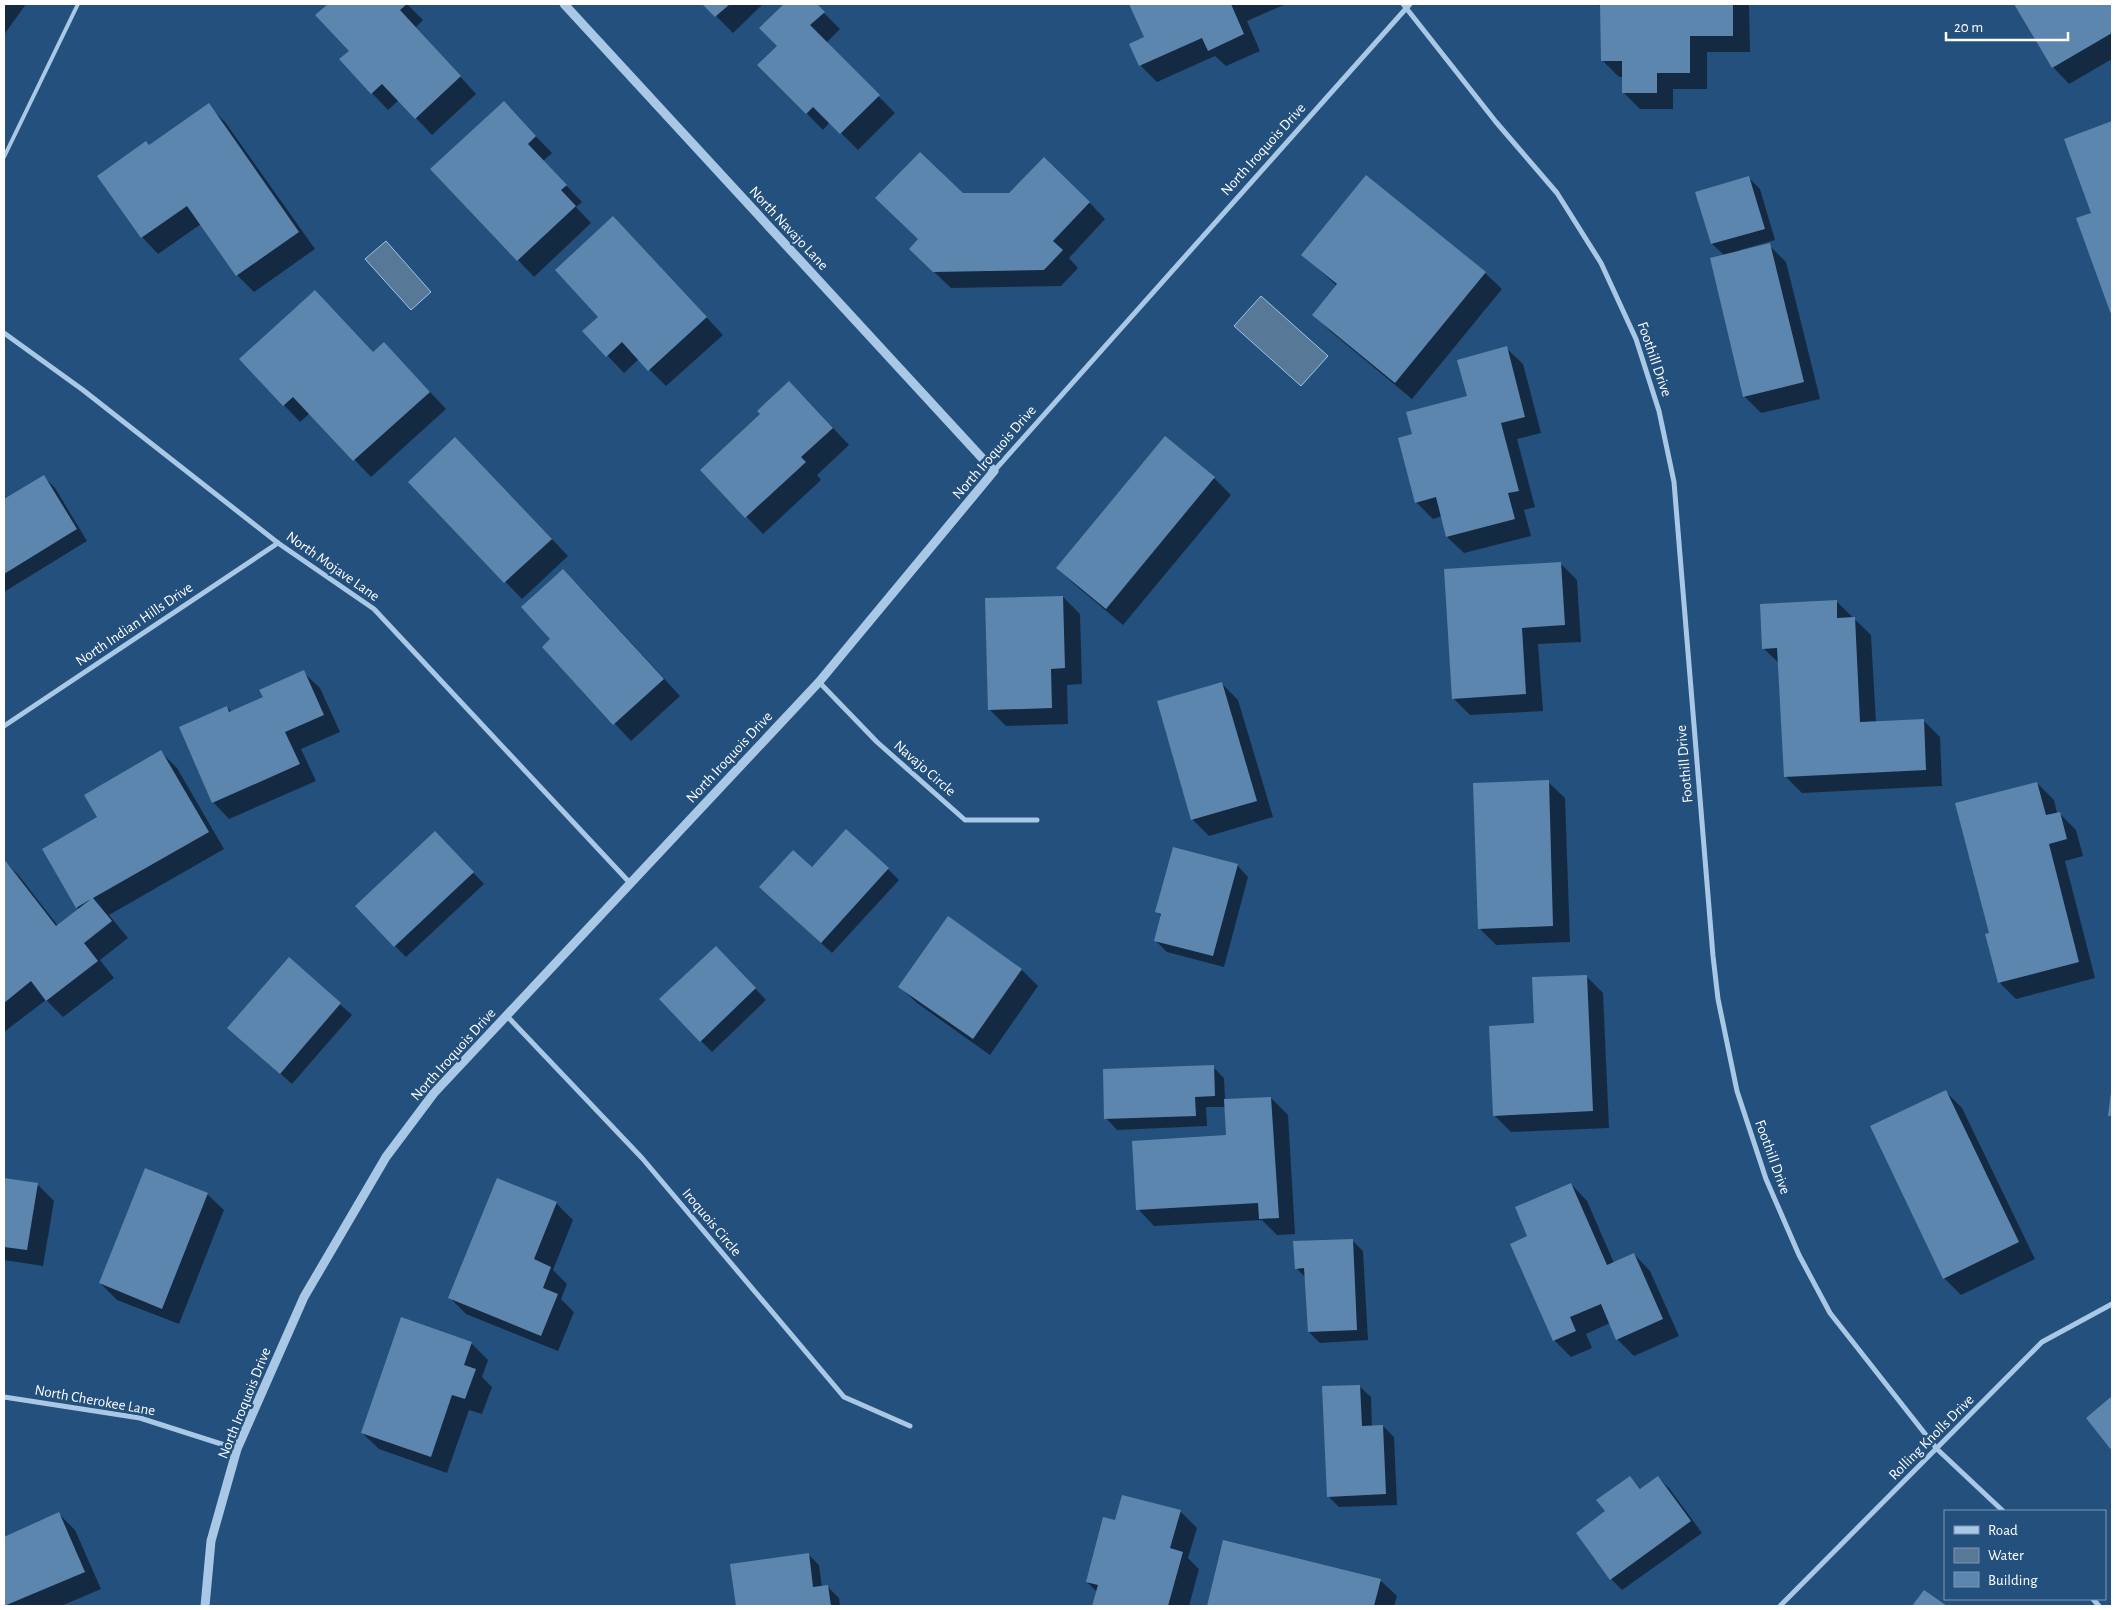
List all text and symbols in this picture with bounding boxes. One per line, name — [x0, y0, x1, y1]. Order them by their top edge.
scale bar — [1946, 10, 2068, 42]
text: 20 m — [1954, 20, 1983, 35]
street label: North Iroquois Drive — [1218, 100, 1309, 198]
street label: North Navajo Lane — [746, 184, 831, 273]
street label: Foothill Drive — [1635, 320, 1674, 399]
street label: North Iroquois Drive — [950, 403, 1039, 502]
street label: North Mojave Lane — [283, 529, 382, 604]
street label: North Indian Hills Drive — [73, 580, 196, 669]
street label: North Iroquois Drive — [683, 709, 775, 806]
street label: Foothill Drive — [1674, 724, 1695, 803]
street label: Navajo Circle — [891, 738, 958, 799]
street label: North Iroquois Drive — [408, 1005, 499, 1103]
street label: Foothill Drive — [1752, 1118, 1793, 1196]
street label: Iroquois Circle — [679, 1186, 744, 1259]
street label: North Iroquois Drive — [215, 1345, 274, 1461]
street label: North Cherokee Lane — [33, 1382, 157, 1419]
street label: Rolling Knolls Drive — [1886, 1392, 1977, 1483]
legend — [1944, 1510, 2106, 1600]
text: Road — [1988, 1523, 2018, 1538]
text: Water — [1988, 1548, 2024, 1563]
text: Building — [1988, 1573, 2038, 1588]

